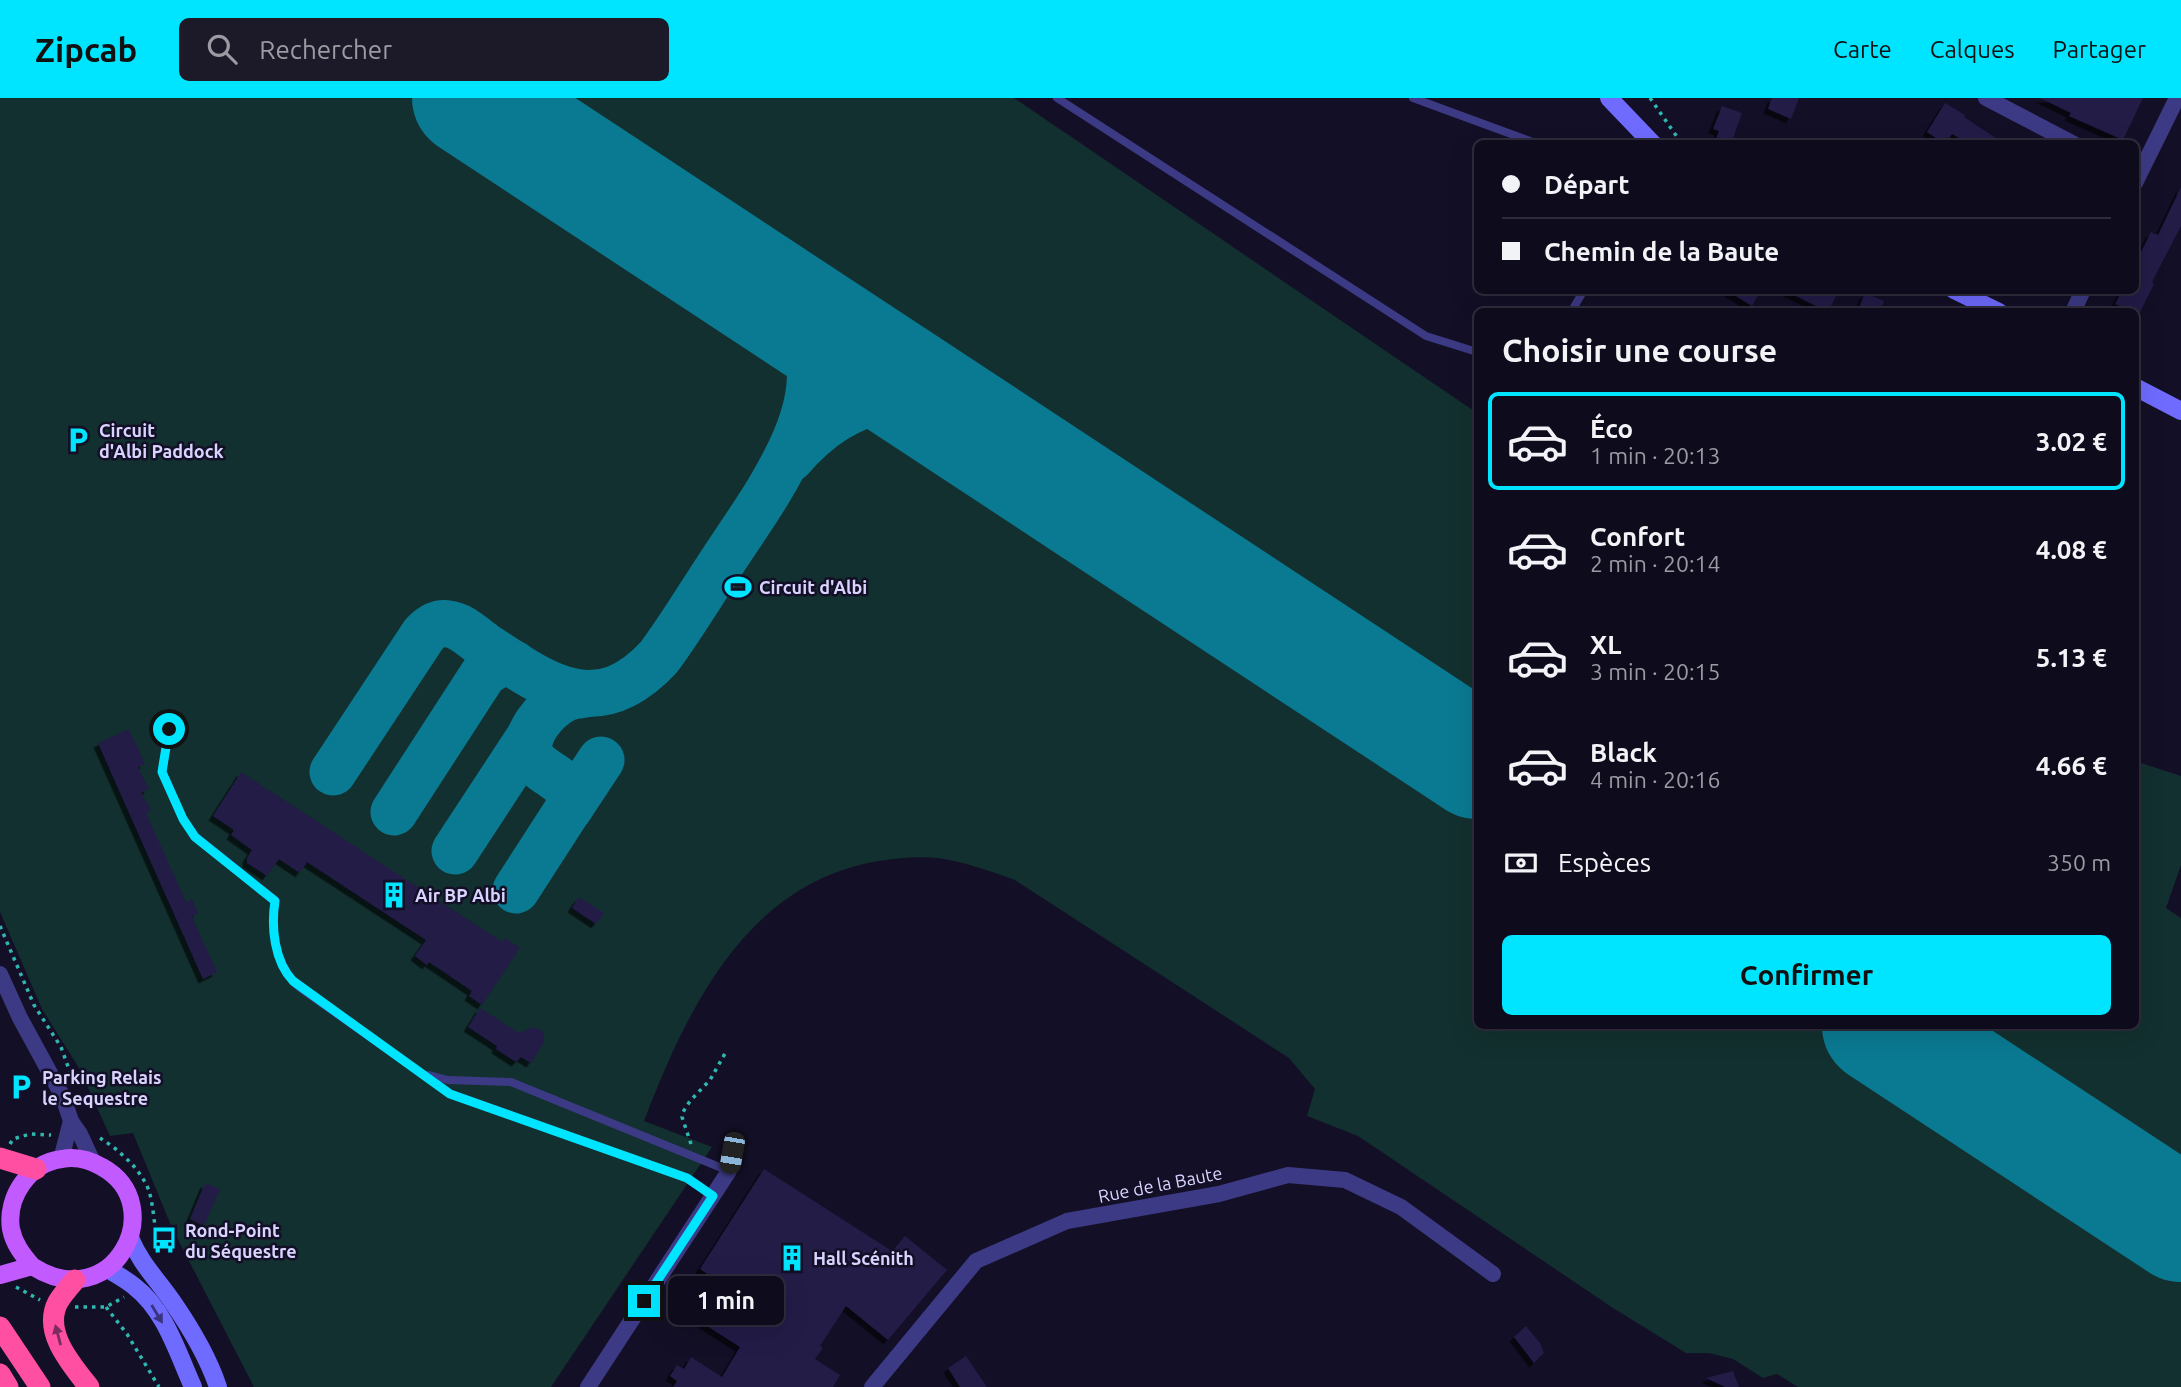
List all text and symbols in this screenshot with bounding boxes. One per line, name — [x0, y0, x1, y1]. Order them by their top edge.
search box — [179, 18, 669, 81]
icon: search — [203, 30, 241, 68]
text: Zipcab — [35, 31, 137, 68]
text: Rechercher — [259, 35, 392, 64]
text: Carte — [1833, 36, 1892, 63]
text: Calques — [1930, 36, 2015, 63]
text: Partager — [2053, 36, 2146, 63]
text: Départ — [1544, 170, 1630, 199]
text: Chemin de la Baute — [1544, 237, 1779, 266]
text: Choisir une course — [1502, 332, 1777, 368]
icon: car — [1506, 410, 1569, 473]
text: Éco — [1590, 414, 1633, 443]
place label: Circuit d'Albi Paddock — [99, 420, 224, 461]
parking icon: Circuit d'Albi Paddock — [63, 425, 93, 455]
text: 3.02 € — [2036, 427, 2107, 456]
text: 1 min · 20:13 — [1590, 443, 1721, 468]
icon: car — [1506, 518, 1569, 581]
text: Confort — [1590, 522, 1685, 551]
text: 4.08 € — [2036, 535, 2107, 564]
text: 2 min · 20:14 — [1590, 551, 1721, 576]
sports icon: Circuit d'Albi — [723, 572, 753, 602]
place label: Circuit d'Albi — [759, 577, 867, 597]
icon: car — [1506, 626, 1569, 689]
text: XL — [1590, 630, 1621, 659]
text: 5.13 € — [2036, 643, 2107, 672]
text: 3 min · 20:15 — [1590, 659, 1721, 684]
route start — [153, 713, 185, 745]
icon: car — [1506, 734, 1569, 797]
text: Black — [1590, 738, 1657, 767]
text: 4.66 € — [2036, 751, 2107, 780]
text: 4 min · 20:16 — [1590, 767, 1721, 792]
icon: cash — [1502, 844, 1540, 882]
text: Espèces — [1558, 848, 1651, 877]
text: 350 m — [2047, 850, 2111, 875]
building icon: Air BP Albi — [379, 880, 409, 910]
place label: Air BP Albi — [415, 885, 506, 905]
button: Confirmer — [1502, 935, 2111, 1015]
place label: Parking Relais le Sequestre — [42, 1067, 162, 1108]
parking icon: Parking Relais le Sequestre — [6, 1072, 36, 1102]
car — [719, 1130, 746, 1176]
street label: Rue de la Baute — [1096, 1162, 1224, 1206]
place label: Rond-Point du Séquestre — [185, 1220, 297, 1261]
bus stop icon: Rond-Point du Séquestre — [149, 1225, 179, 1255]
building icon: Hall Scénith — [777, 1243, 807, 1273]
place label: Hall Scénith — [813, 1248, 914, 1268]
callout: 1 min — [668, 1276, 784, 1326]
route end — [628, 1285, 660, 1317]
text: 1 min — [697, 1288, 755, 1313]
one-way arrow — [151, 1305, 163, 1324]
one-way arrow — [52, 1323, 63, 1345]

